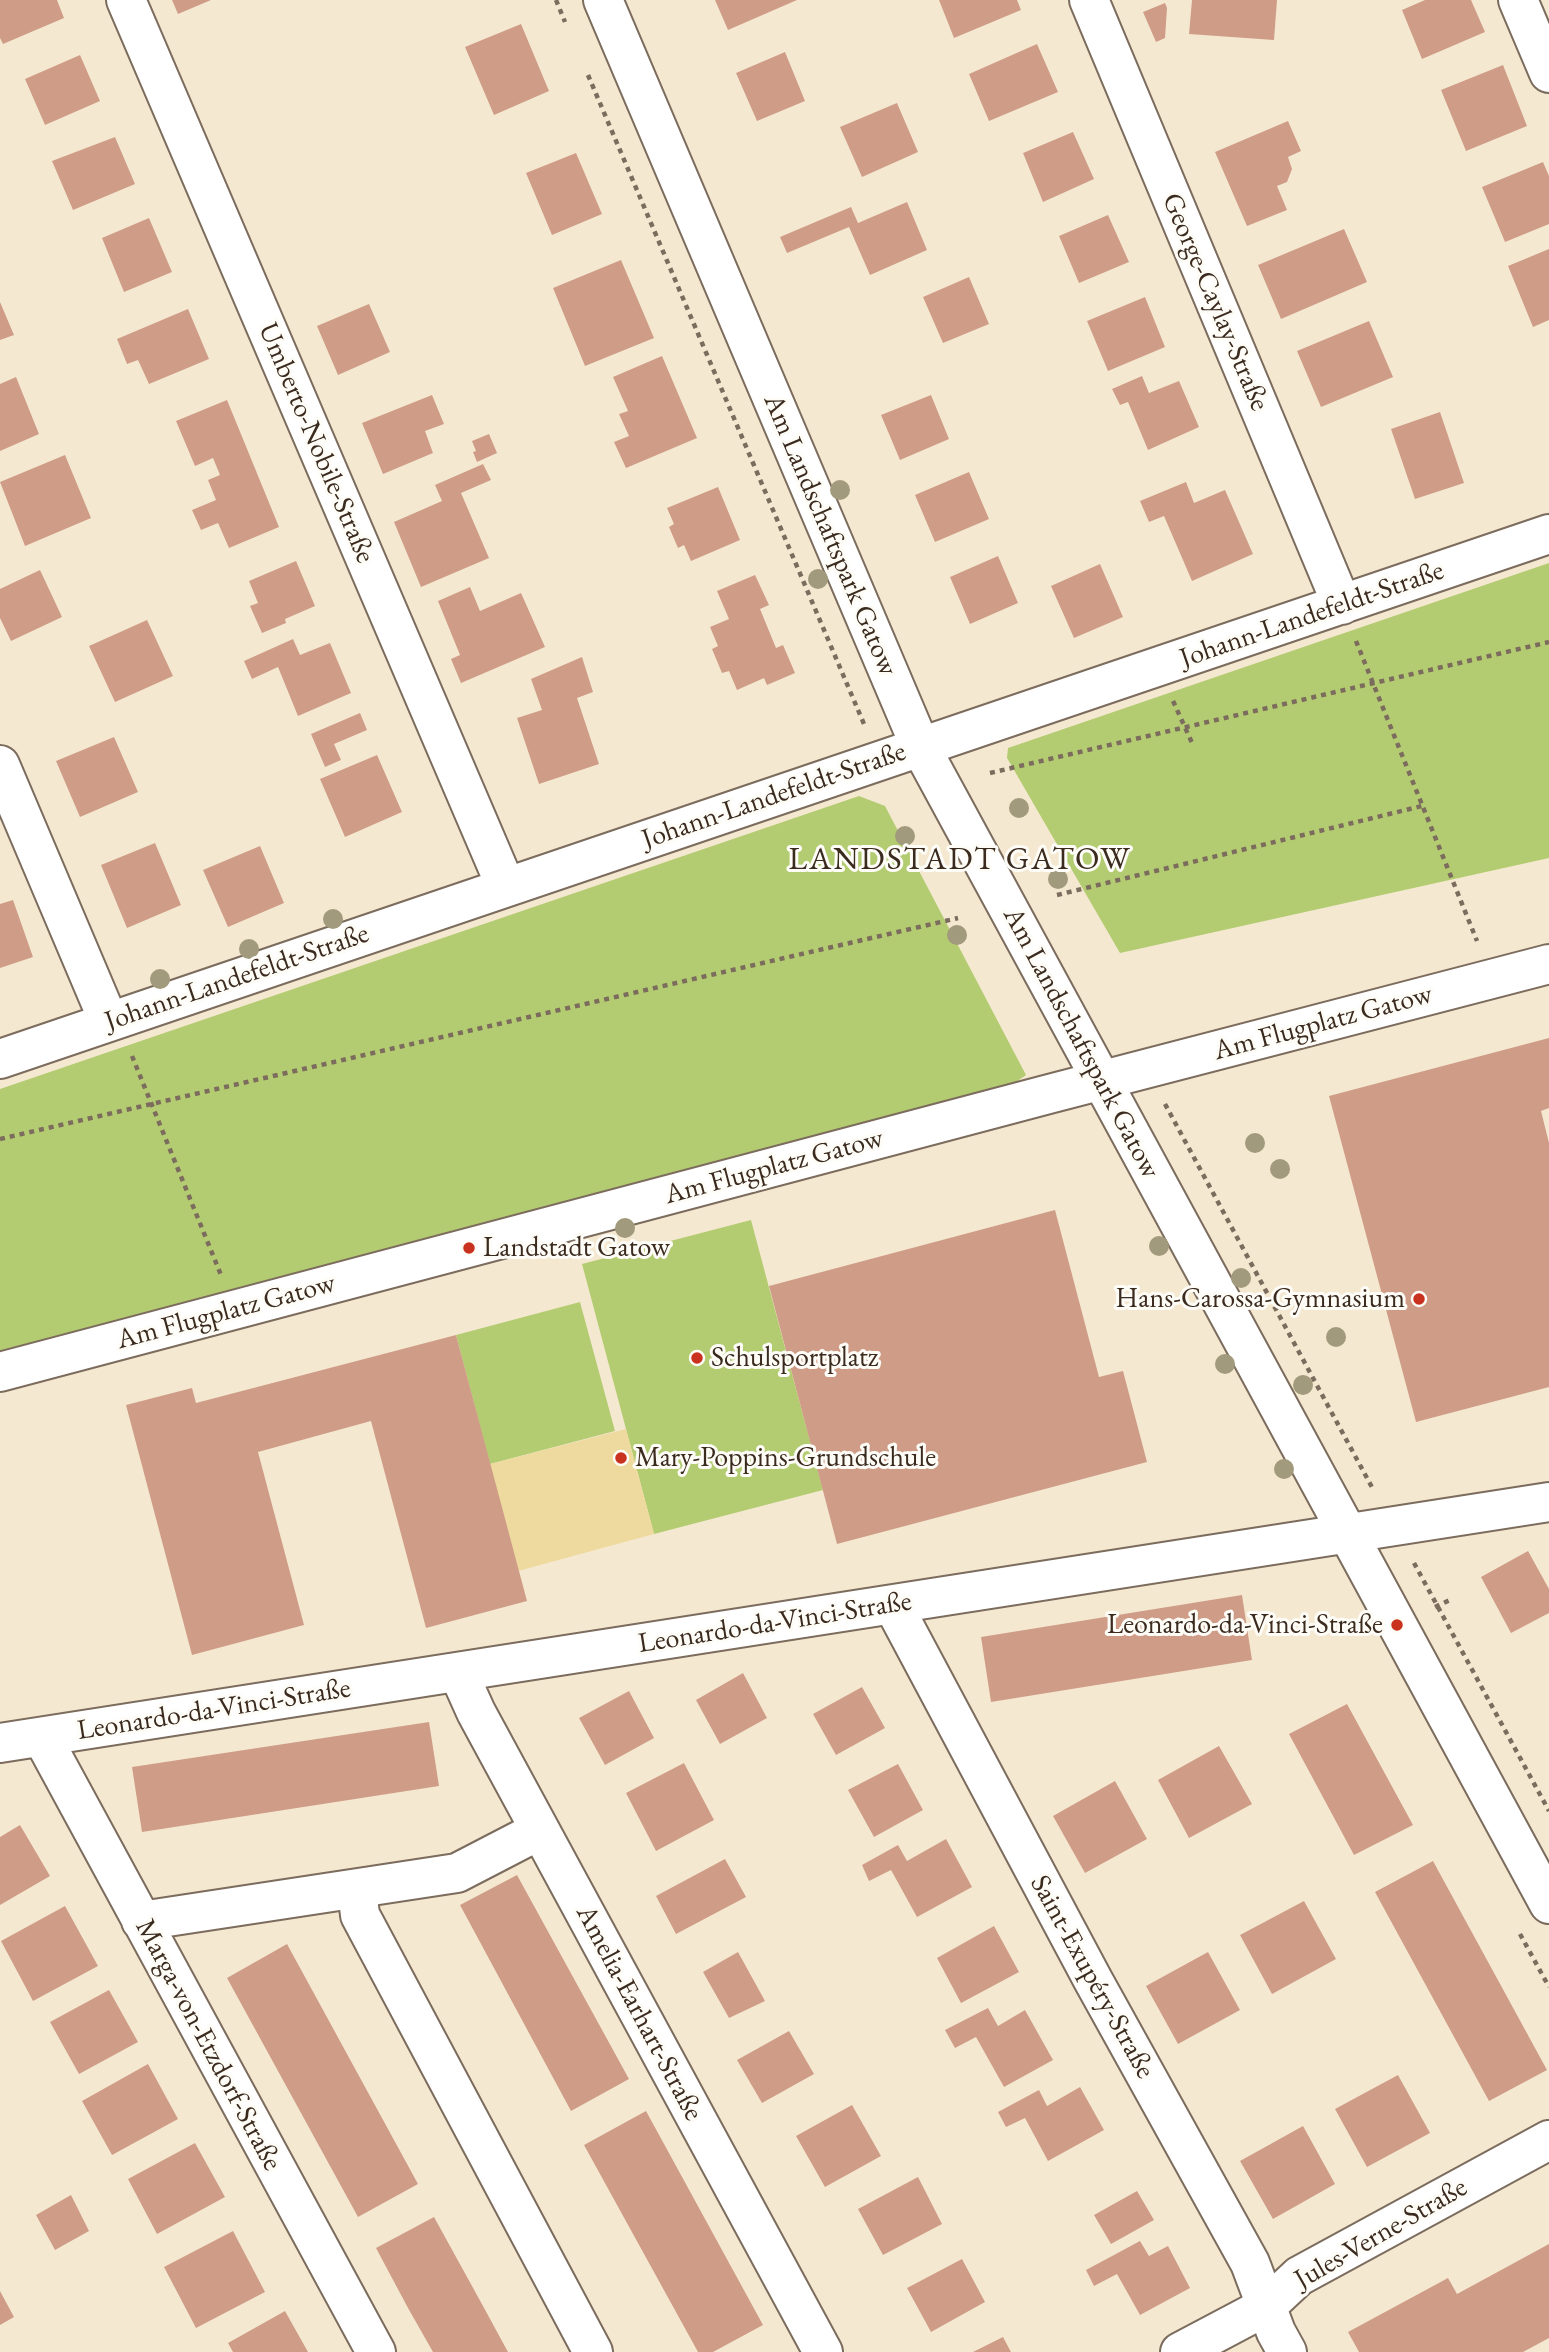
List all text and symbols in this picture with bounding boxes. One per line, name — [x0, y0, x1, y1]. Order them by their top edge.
street label: George-Caylay-Straße — [1154, 188, 1276, 416]
street label: Umberto-Nobile-Straße — [250, 318, 382, 568]
street label: Am Landschaftspark Gatow — [755, 389, 905, 681]
street label: Johann-Landefeldt-Straße — [1176, 554, 1448, 676]
street label: Johann-Landefeldt-Straße — [638, 735, 910, 857]
district label: LANDSTADT GATOW — [790, 841, 1130, 879]
street label: Am Landschaftspark Gatow — [995, 902, 1167, 1184]
street label: Johann-Landefeldt-Straße — [101, 917, 373, 1039]
street label: Am Flugplatz Gatow — [1210, 978, 1436, 1068]
street label: Am Flugplatz Gatow — [661, 1122, 887, 1212]
place label: Landstadt Gatow — [483, 1231, 670, 1265]
marker: Landstadt Gatow — [461, 1240, 477, 1256]
street label: Am Flugplatz Gatow — [113, 1267, 339, 1357]
place label: Hans-Carossa-Gymnasium — [1116, 1282, 1405, 1316]
marker: Hans-Carossa-Gymnasium — [1411, 1291, 1427, 1307]
place label: Schulsportplatz — [711, 1341, 878, 1375]
marker: Schulsportplatz — [689, 1350, 705, 1366]
place label: Mary-Poppins-Grundschule — [635, 1441, 936, 1475]
marker: Mary-Poppins-Grundschule — [613, 1450, 629, 1466]
street label: Leonardo-da-Vinci-Straße — [636, 1585, 914, 1661]
place label: Leonardo-da-Vinci-Straße — [1107, 1608, 1383, 1642]
marker: Leonardo-da-Vinci-Straße — [1389, 1617, 1405, 1633]
street label: Leonardo-da-Vinci-Straße — [75, 1672, 353, 1748]
street label: Saint-Exupéry-Straße — [1022, 1870, 1162, 2084]
street label: Amelia-Earhart-Straße — [568, 1900, 710, 2126]
street label: Marga-von-Etzdorf-Straße — [127, 1914, 289, 2176]
street label: Jules-Verne-Straße — [1289, 2171, 1473, 2297]

